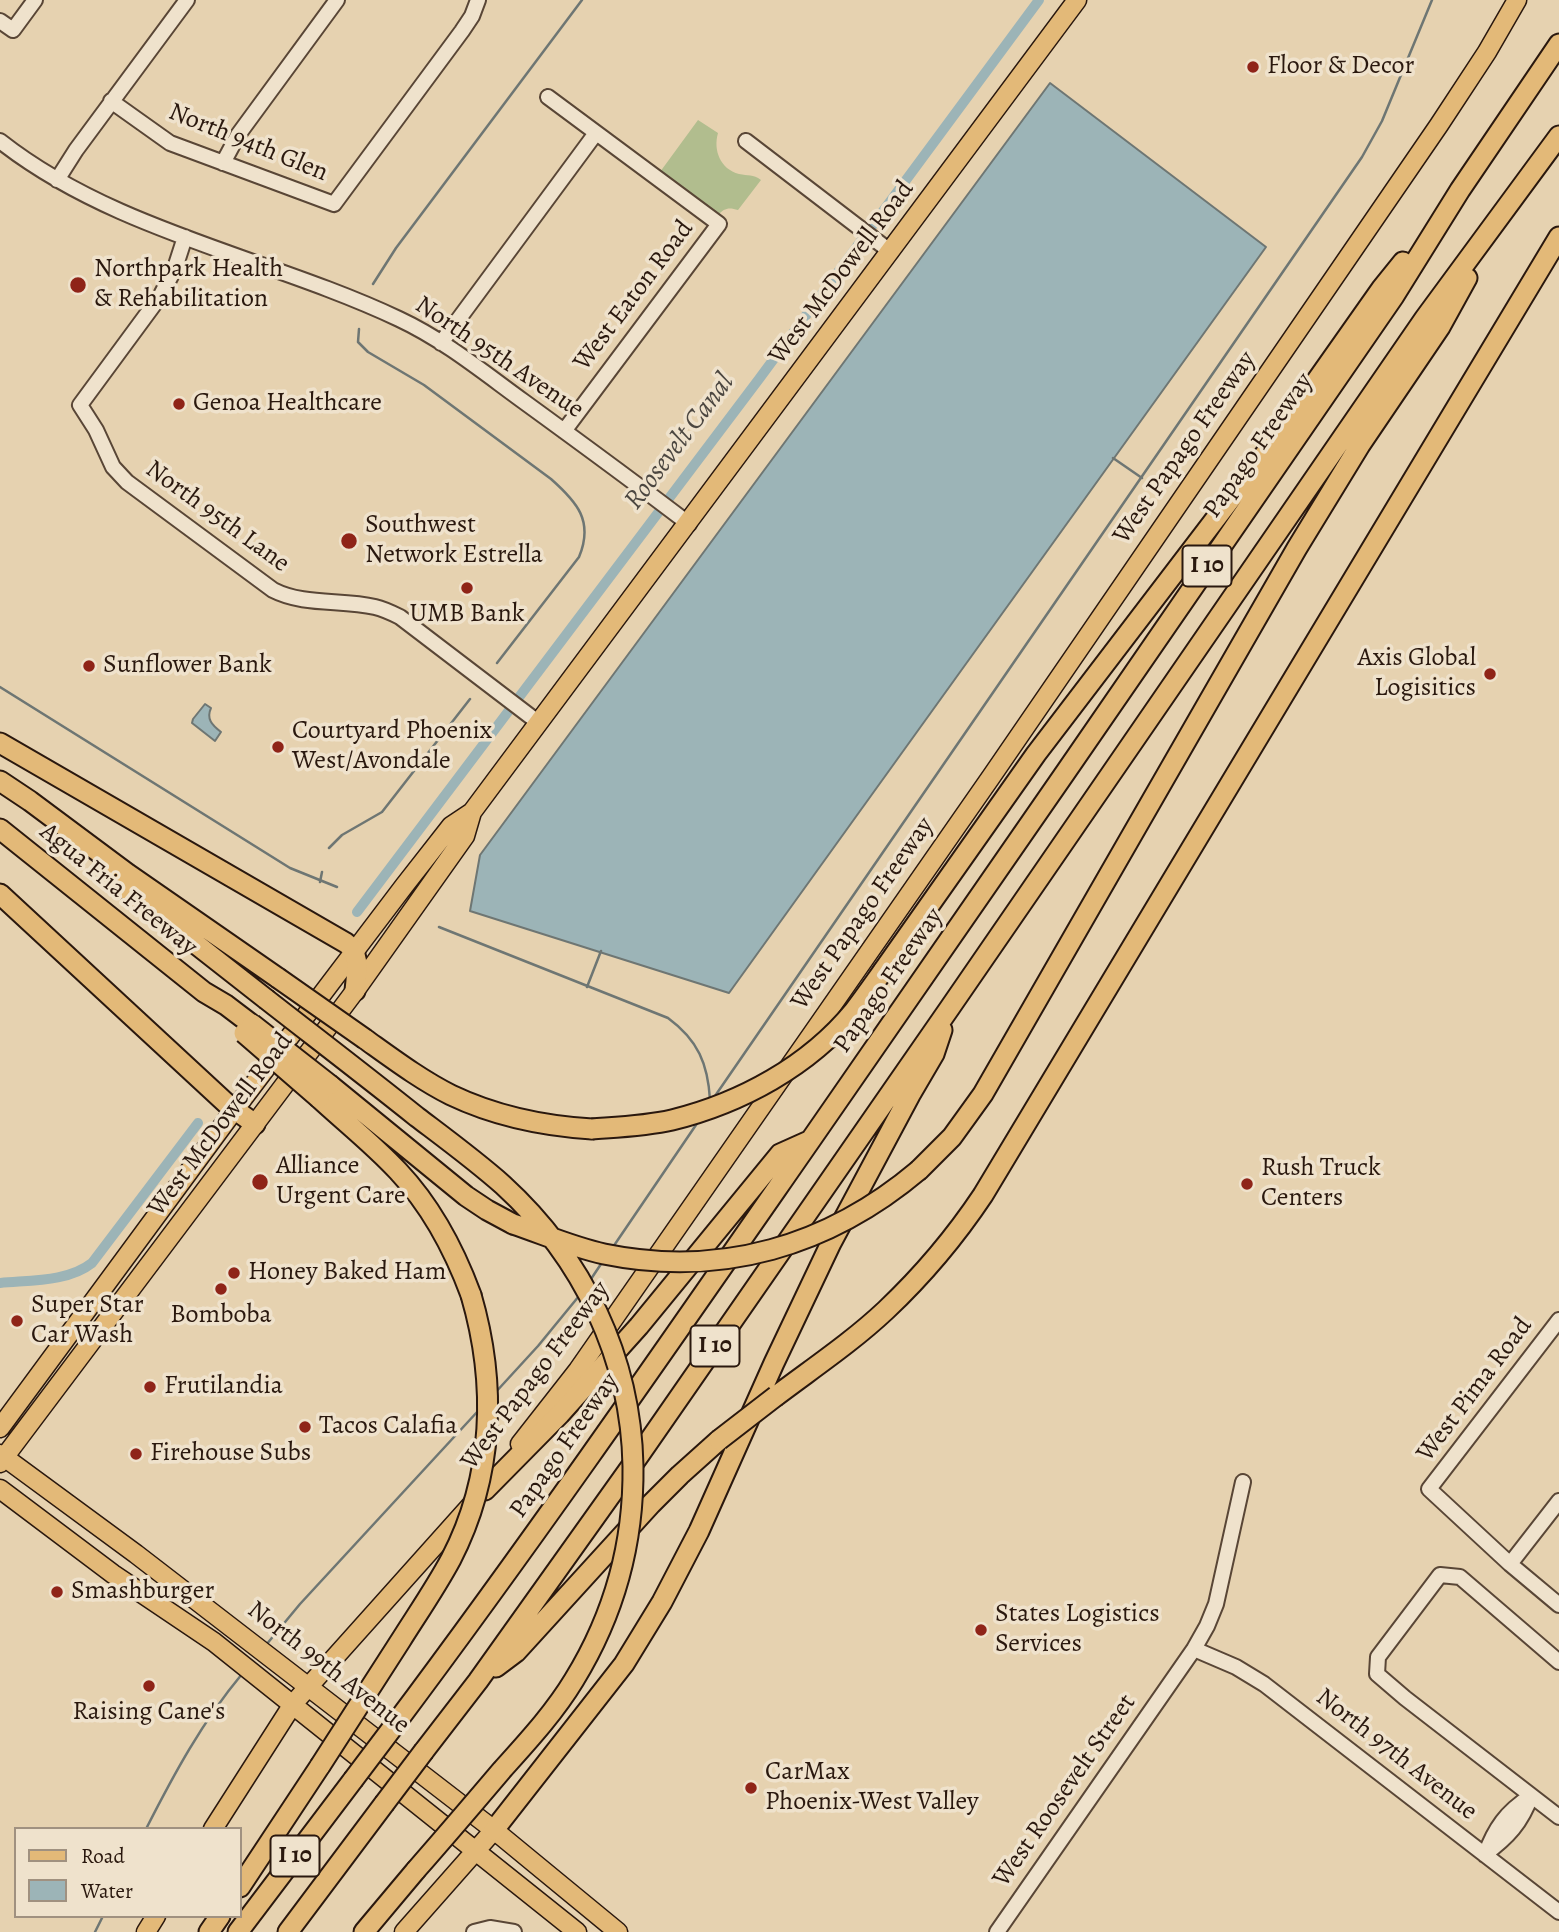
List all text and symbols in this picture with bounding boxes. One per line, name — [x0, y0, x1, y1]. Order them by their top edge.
place label: Floor & Decor — [1267, 51, 1414, 83]
marker: Floor & Decor — [1245, 59, 1261, 75]
street label: North 94th Glen — [164, 97, 332, 189]
street label: West McDowell Road — [763, 175, 921, 371]
street label: West Eaton Road — [567, 215, 701, 377]
place label: Northpark Health & Rehabilitation — [94, 254, 283, 316]
marker: Northpark Health & Rehabilitation — [68, 275, 88, 295]
street label: North 95th Avenue — [409, 290, 589, 426]
street label: West Papago Freeway — [1107, 346, 1263, 550]
water label: Roosevelt Canal — [618, 367, 742, 517]
street label: Papago Freeway — [1198, 368, 1320, 524]
place label: Genoa Healthcare — [193, 388, 382, 420]
marker: Genoa Healthcare — [171, 396, 187, 412]
street label: North 95th Lane — [139, 454, 295, 580]
place label: Southwest Network Estrella — [365, 510, 543, 572]
marker: Southwest Network Estrella — [339, 531, 359, 551]
road number: I 10 — [1182, 546, 1232, 586]
marker: UMB Bank — [459, 580, 475, 596]
place label: UMB Bank — [409, 599, 525, 631]
place label: Axis Global Logisitics — [1357, 643, 1476, 704]
place label: Sunflower Bank — [103, 650, 272, 682]
marker: Sunflower Bank — [81, 658, 97, 674]
marker: Axis Global Logisitics — [1482, 666, 1498, 682]
place label: Courtyard Phoenix West/Avondale — [292, 716, 492, 778]
marker: Courtyard Phoenix West/Avondale — [270, 739, 286, 755]
street label: West Papago Freeway — [785, 812, 941, 1016]
street label: Agua Fria Freeway — [33, 817, 203, 963]
street label: Papago Freeway — [828, 903, 950, 1059]
street label: West McDowell Road — [142, 1027, 300, 1223]
place label: Alliance Urgent Care — [276, 1151, 406, 1212]
place label: Rush Truck Centers — [1261, 1153, 1381, 1214]
marker: Alliance Urgent Care — [250, 1172, 270, 1192]
marker: Rush Truck Centers — [1239, 1176, 1255, 1192]
place label: Honey Baked Ham — [248, 1257, 446, 1289]
marker: Honey Baked Ham — [226, 1265, 242, 1281]
street label: West Papago Freeway — [455, 1276, 617, 1476]
marker: Bomboba — [213, 1281, 229, 1297]
place label: Super Star Car Wash — [31, 1290, 144, 1352]
place label: Bomboba — [170, 1300, 272, 1332]
street label: West Pima Road — [1411, 1312, 1539, 1468]
marker: Super Star Car Wash — [9, 1313, 25, 1329]
road number: I 10 — [690, 1326, 740, 1366]
street label: Papago Freeway — [504, 1368, 626, 1524]
place label: Frutilandia — [164, 1371, 283, 1403]
marker: Frutilandia — [142, 1379, 158, 1395]
place label: Tacos Calafia — [319, 1411, 457, 1443]
marker: Tacos Calafia — [297, 1419, 313, 1435]
place label: Firehouse Subs — [150, 1438, 311, 1470]
marker: Firehouse Subs — [128, 1446, 144, 1462]
place label: Smashburger — [71, 1576, 214, 1608]
marker: Smashburger — [49, 1584, 65, 1600]
street label: North 99th Avenue — [241, 1595, 415, 1741]
place label: States Logistics Services — [995, 1599, 1160, 1660]
marker: States Logistics Services — [973, 1622, 989, 1638]
marker: Raising Cane's — [141, 1678, 157, 1694]
street label: North 97th Avenue — [1309, 1682, 1483, 1828]
street label: West Roosevelt Street — [987, 1689, 1143, 1893]
place label: Raising Cane's — [72, 1697, 226, 1729]
place label: CarMax Phoenix-West Valley — [765, 1757, 979, 1818]
marker: CarMax Phoenix-West Valley — [743, 1780, 759, 1796]
legend — [14, 1827, 242, 1918]
road number: I 10 — [270, 1836, 320, 1877]
text: Road — [81, 1842, 125, 1870]
text: Water — [81, 1877, 133, 1905]

